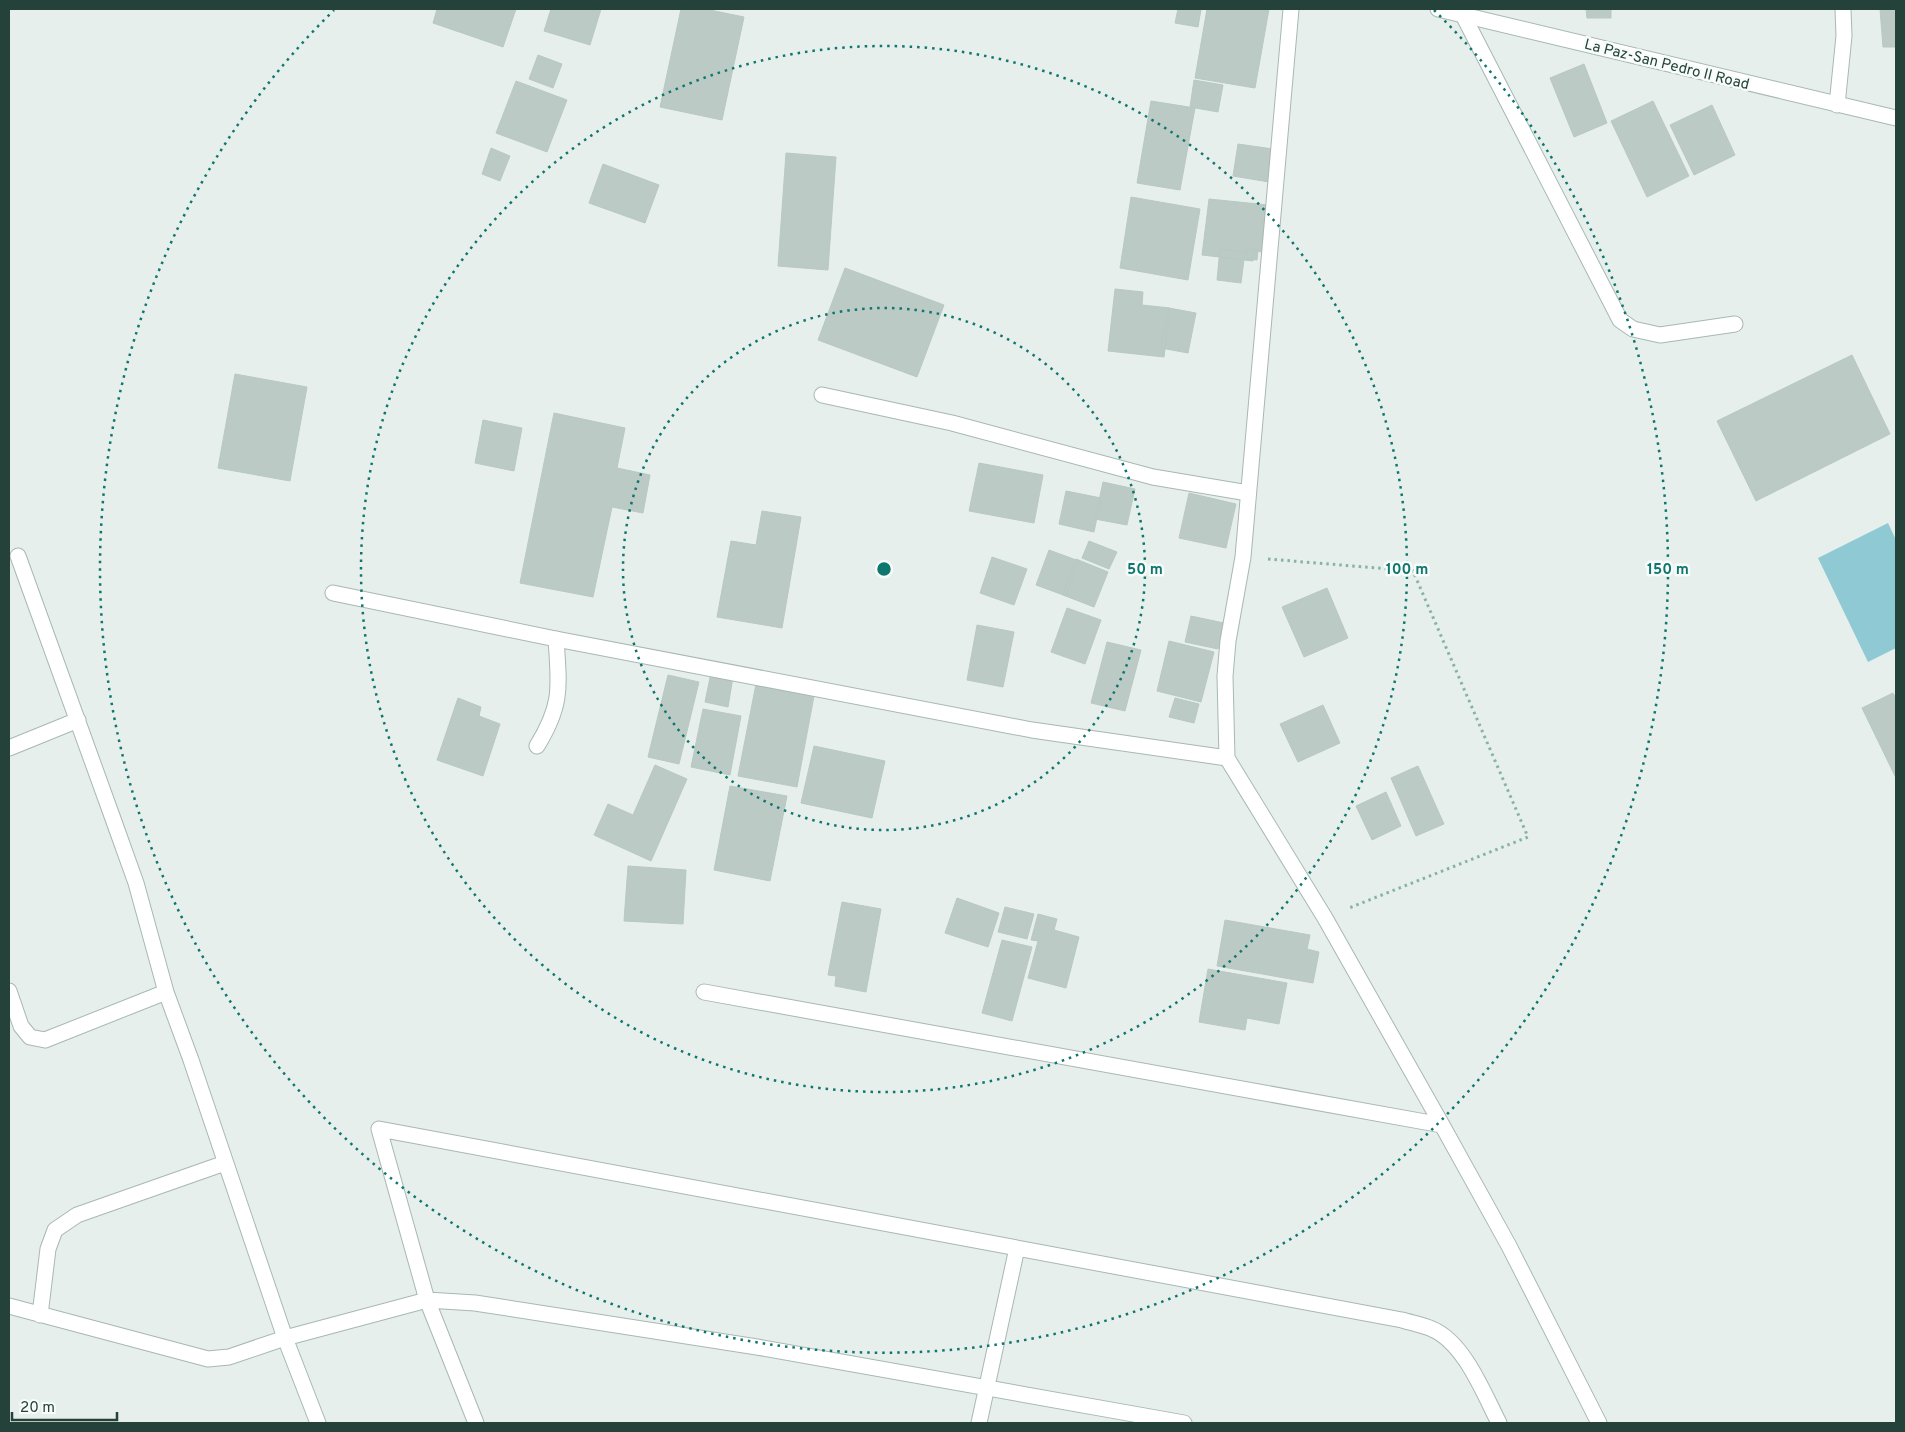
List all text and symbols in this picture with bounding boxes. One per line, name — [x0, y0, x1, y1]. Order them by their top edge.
street label: La Paz-San Pedro II Road — [1582, 36, 1751, 95]
centre of rings — [875, 560, 893, 578]
text: 50 m — [1127, 561, 1163, 580]
text: 100 m — [1386, 561, 1428, 580]
text: 150 m — [1647, 561, 1689, 580]
scale bar — [12, 1390, 118, 1422]
text: 20 m — [20, 1399, 55, 1418]

